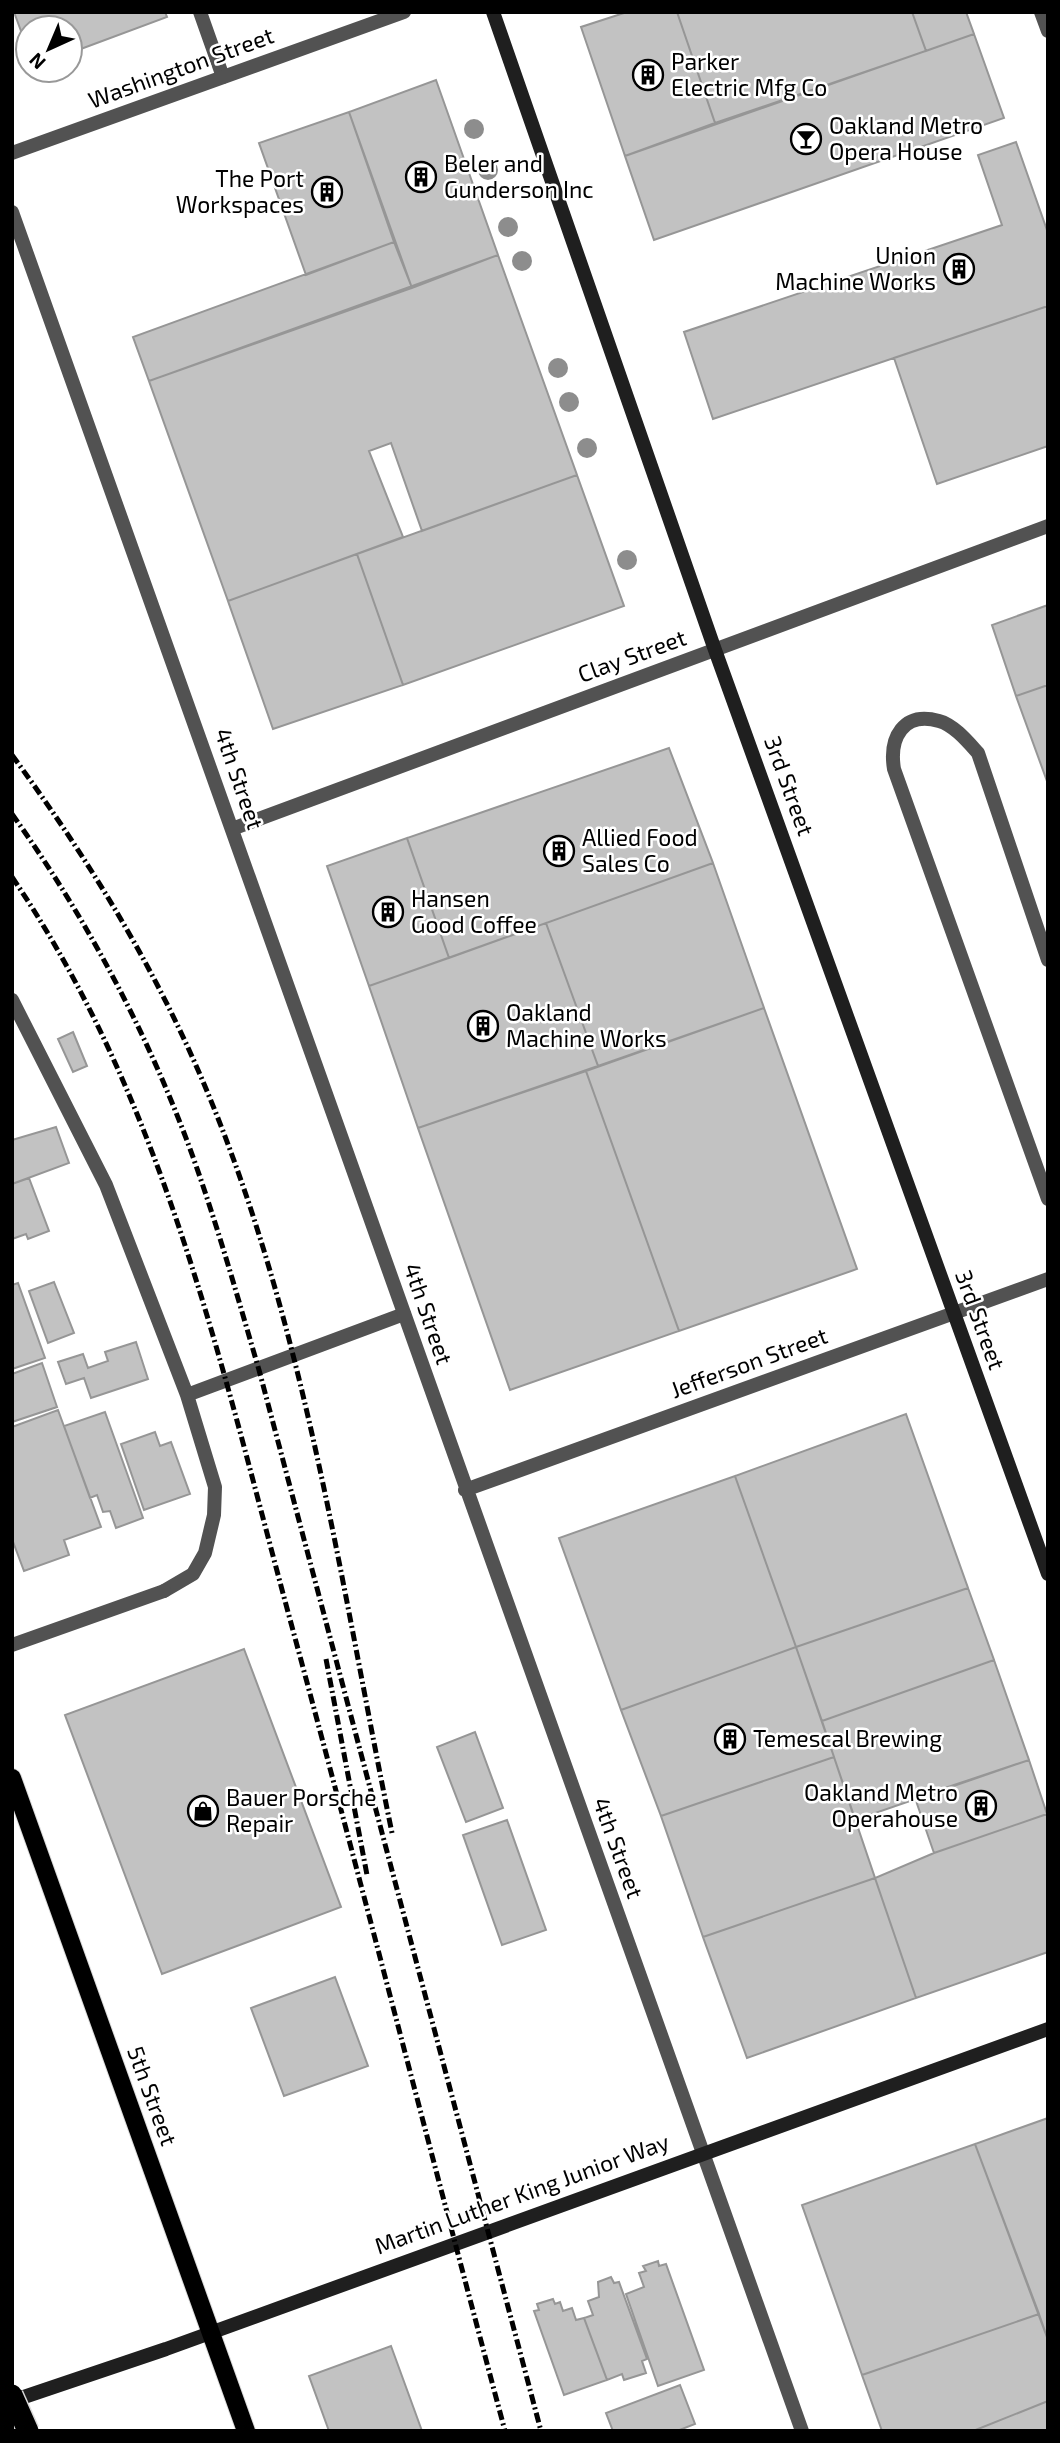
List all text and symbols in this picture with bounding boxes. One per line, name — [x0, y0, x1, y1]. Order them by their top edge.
north arrow — [14, 14, 84, 84]
street label: Washington Street — [84, 20, 277, 114]
place label: Parker Electric Mfg Co — [671, 47, 827, 101]
text: N — [24, 49, 50, 75]
building icon: Parker Electric Mfg Co — [631, 58, 665, 92]
place label: Oakland Metro Opera House — [829, 111, 983, 165]
bar icon: Oakland Metro Opera House — [789, 122, 823, 156]
place label: Beler and Gunderson Inc — [444, 149, 594, 203]
building icon: Beler and Gunderson Inc — [404, 160, 438, 194]
place label: The Port Workspaces — [176, 164, 304, 218]
building icon: The Port Workspaces — [310, 175, 344, 209]
place label: Union Machine Works — [775, 241, 936, 295]
building icon: Union Machine Works — [942, 252, 976, 286]
street label: Clay Street — [574, 622, 690, 688]
street label: 4th Street — [210, 724, 270, 833]
street label: 3rd Street — [759, 732, 821, 840]
place label: Allied Food Sales Co — [582, 823, 698, 877]
building icon: Allied Food Sales Co — [542, 834, 576, 868]
place label: Hansen Good Coffee — [411, 884, 537, 938]
building icon: Hansen Good Coffee — [371, 895, 405, 929]
place label: Oakland Machine Works — [506, 998, 667, 1052]
building icon: Oakland Machine Works — [466, 1009, 500, 1043]
street label: 4th Street — [399, 1259, 459, 1368]
street label: 3rd Street — [950, 1266, 1012, 1374]
street label: Jefferson Street — [666, 1321, 831, 1403]
building icon: Temescal Brewing — [713, 1722, 747, 1756]
place label: Temescal Brewing — [753, 1724, 942, 1752]
place label: Oakland Metro Operahouse — [804, 1778, 958, 1832]
place label: Bauer Porsche Repair — [226, 1783, 377, 1837]
building icon: Oakland Metro Operahouse — [964, 1789, 998, 1823]
street label: 4th Street — [588, 1793, 650, 1902]
shop icon: Bauer Porsche Repair — [186, 1794, 220, 1828]
street label: 5th Street — [122, 2042, 184, 2149]
street label: Martin Luther King Junior Way — [371, 2127, 673, 2259]

